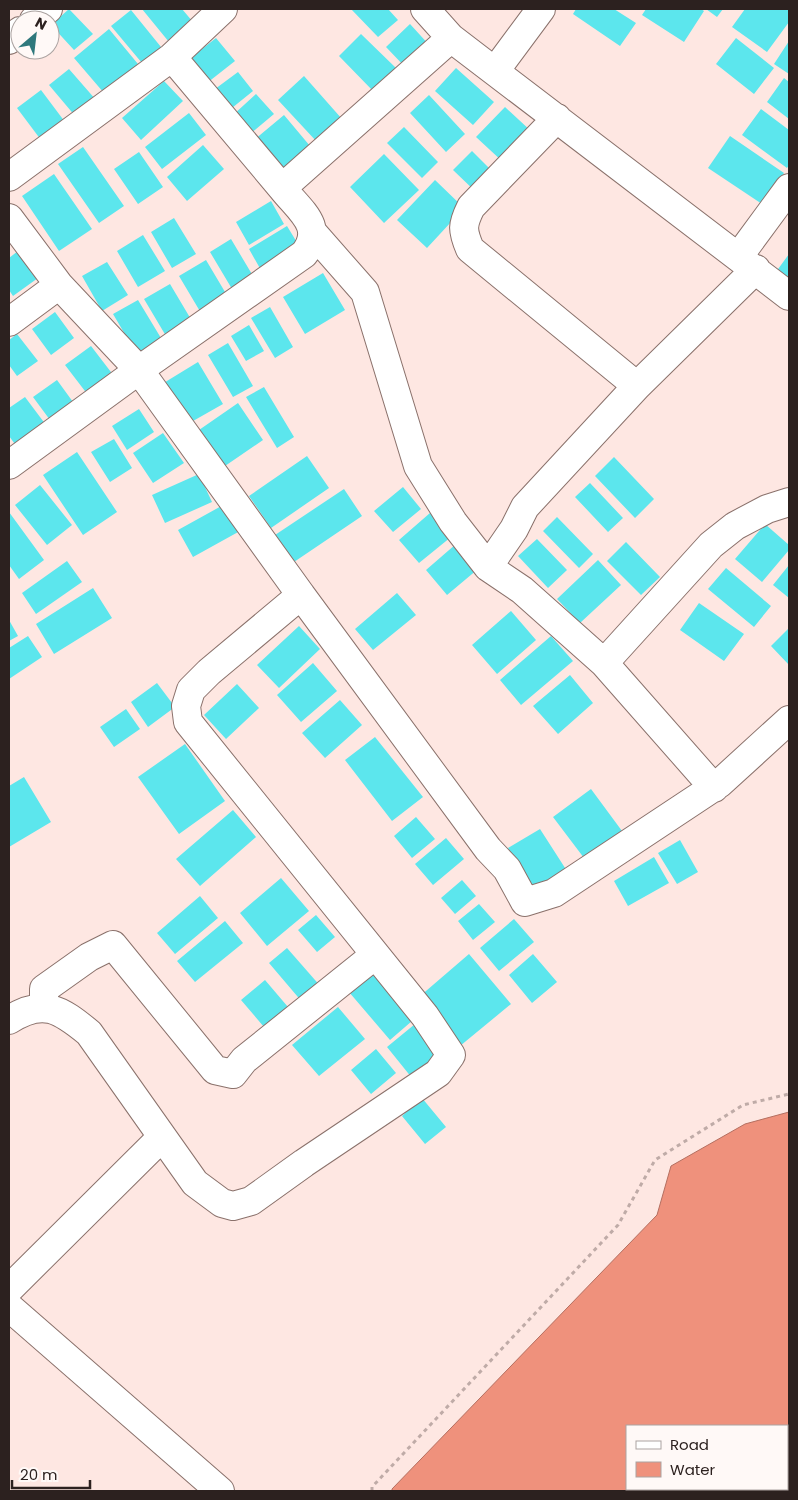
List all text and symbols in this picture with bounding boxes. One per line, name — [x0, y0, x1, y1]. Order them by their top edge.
north arrow — [10, 10, 60, 60]
text: N — [32, 12, 50, 35]
legend — [626, 1425, 788, 1490]
text: Road — [670, 1434, 709, 1455]
scale bar — [12, 1458, 90, 1490]
text: Water — [670, 1459, 716, 1480]
text: 20 m — [20, 1464, 58, 1485]

